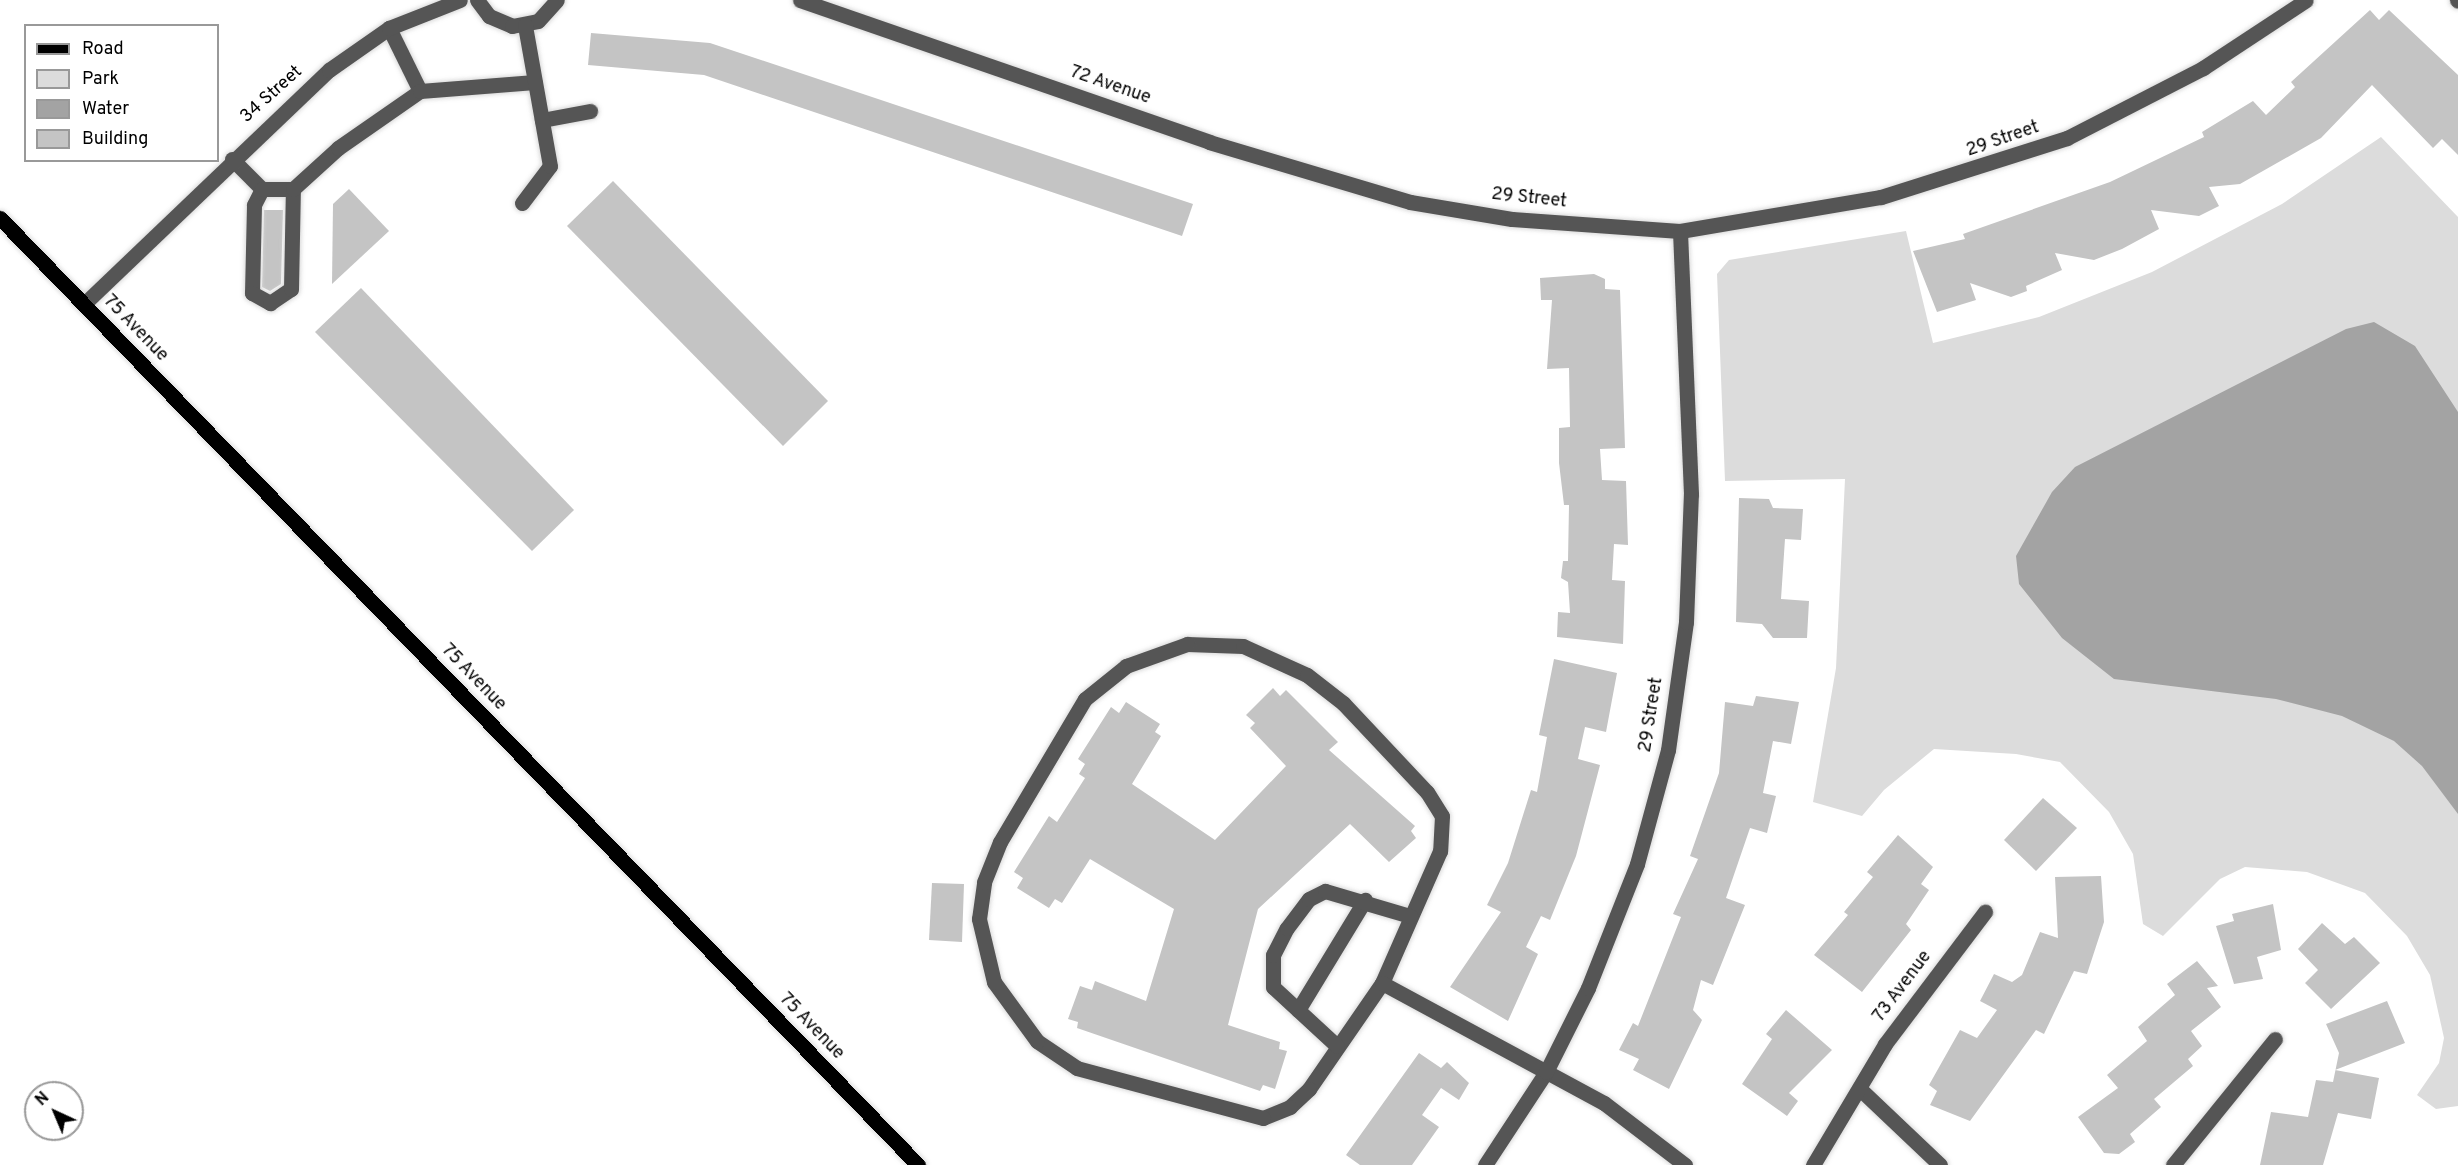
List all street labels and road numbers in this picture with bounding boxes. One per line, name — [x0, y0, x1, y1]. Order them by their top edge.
street label: 34 Street — [237, 62, 307, 128]
street label: 72 Avenue — [1067, 62, 1153, 110]
street label: 29 Street — [1964, 117, 2042, 163]
street label: 29 Street — [1490, 184, 1568, 214]
street label: 75 Avenue — [98, 291, 172, 367]
street label: 75 Avenue — [436, 640, 510, 716]
street label: 29 Street — [1635, 676, 1669, 754]
street label: 73 Avenue — [1869, 947, 1937, 1027]
street label: 75 Avenue — [774, 989, 848, 1065]

